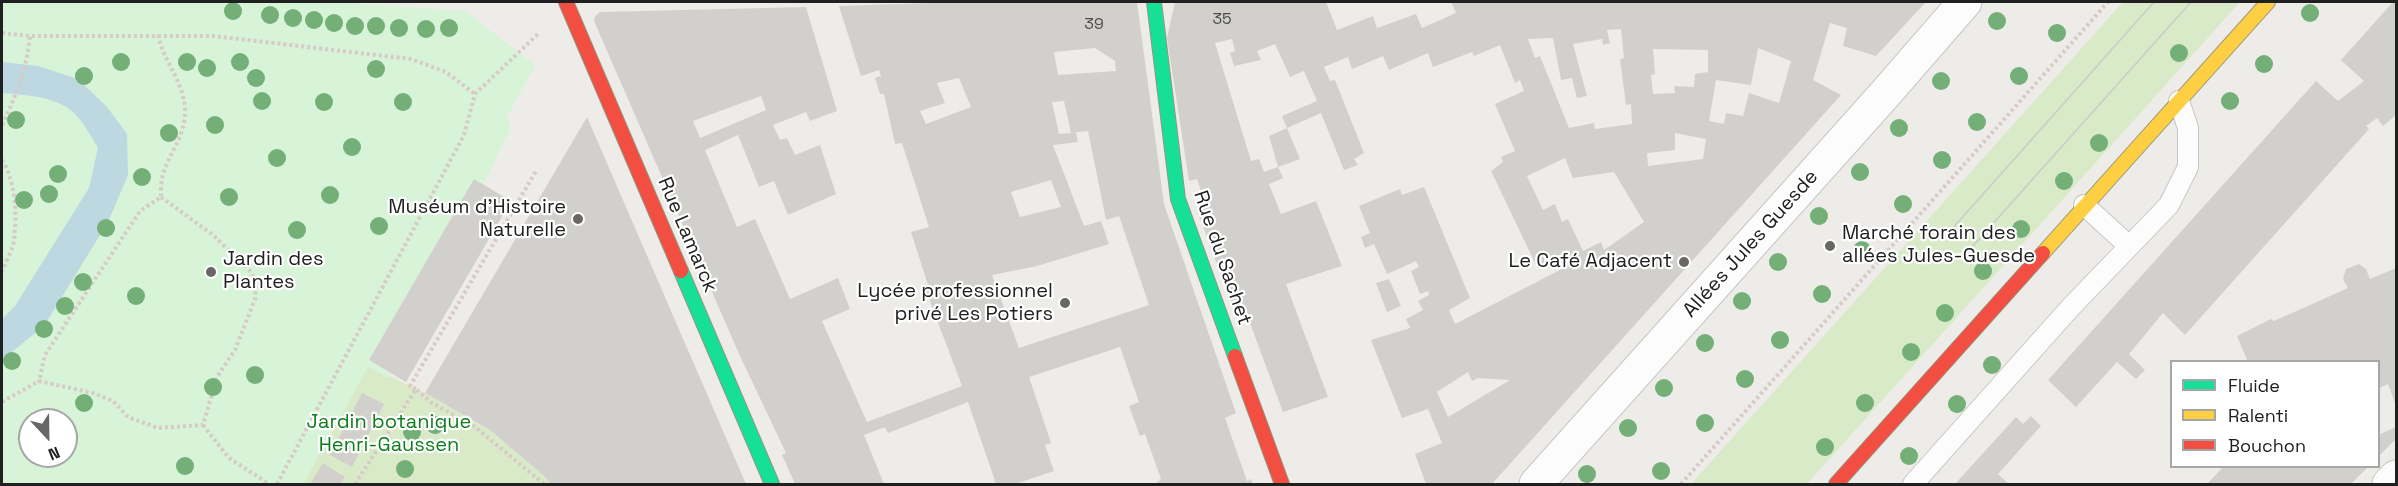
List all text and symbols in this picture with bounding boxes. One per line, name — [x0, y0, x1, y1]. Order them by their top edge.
house number: 35 — [1212, 10, 1232, 30]
house number: 39 — [1084, 15, 1104, 35]
street label: Allées Jules Guesde — [1678, 165, 1824, 323]
street label: Rue Lamarck — [652, 174, 722, 296]
street label: Rue du Sachet — [1188, 188, 1256, 328]
place label: Muséum d'Histoire Naturelle — [388, 196, 566, 243]
marker: Muséum d'Histoire Naturelle — [571, 212, 585, 226]
place label: Marché forain des allées Jules-Guesde — [1842, 222, 2035, 269]
marker: Marché forain des allées Jules-Guesde — [1823, 239, 1837, 253]
place label: Jardin des Plantes — [223, 248, 323, 295]
place label: Le Café Adjacent — [1508, 250, 1672, 274]
marker: Le Café Adjacent — [1677, 255, 1691, 269]
marker: Jardin des Plantes — [204, 265, 218, 279]
place label: Lycée professionnel privé Les Potiers — [857, 280, 1053, 327]
marker: Lycée professionnel privé Les Potiers — [1058, 296, 1072, 310]
legend — [2170, 360, 2380, 468]
text: Fluide — [2228, 374, 2280, 397]
text: Ralenti — [2228, 404, 2288, 427]
north arrow — [18, 408, 78, 468]
park label: Jardin botanique Henri-Gaussen — [307, 411, 471, 458]
text: Bouchon — [2228, 434, 2306, 457]
text: N — [45, 442, 63, 465]

